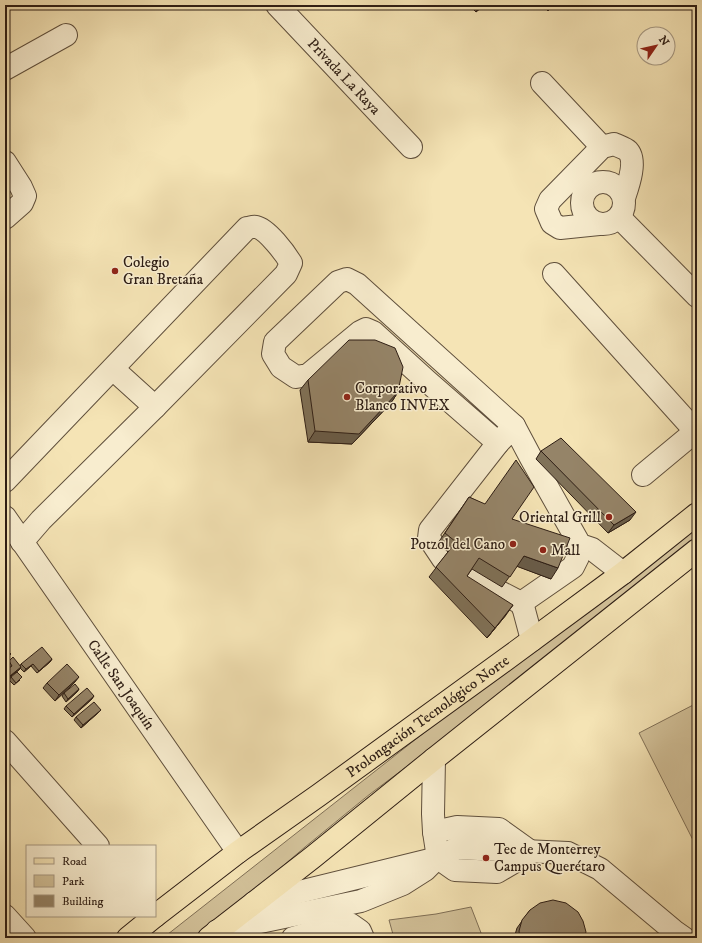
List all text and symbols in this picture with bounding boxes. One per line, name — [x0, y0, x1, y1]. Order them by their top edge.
north arrow — [636, 26, 676, 66]
text: N — [655, 33, 672, 49]
street label: Privada La Raya — [304, 34, 385, 119]
place label: Colegio Gran Bretaña — [123, 253, 204, 289]
marker: Colegio Gran Bretaña — [110, 266, 120, 276]
place label: Corporativo Blanco INVEX — [355, 379, 450, 415]
marker: Corporativo Blanco INVEX — [342, 392, 352, 402]
place label: Oriental Grill — [519, 508, 601, 527]
marker: Oriental Grill — [604, 512, 614, 522]
place label: Potzol del Cano — [410, 535, 505, 554]
marker: Potzol del Cano — [508, 539, 518, 549]
place label: Mall — [551, 541, 581, 560]
marker: Mall — [538, 545, 548, 555]
street label: Calle San Joaquín — [83, 636, 160, 733]
street label: Prolongación Tecnológico Norte — [342, 651, 513, 782]
place label: Tec de Monterrey Campus Querétaro — [494, 840, 605, 876]
legend — [26, 845, 156, 917]
marker: Tec de Monterrey Campus Querétaro — [481, 853, 491, 863]
text: Road — [62, 854, 87, 869]
text: Park — [62, 874, 84, 889]
text: Building — [62, 894, 103, 909]

